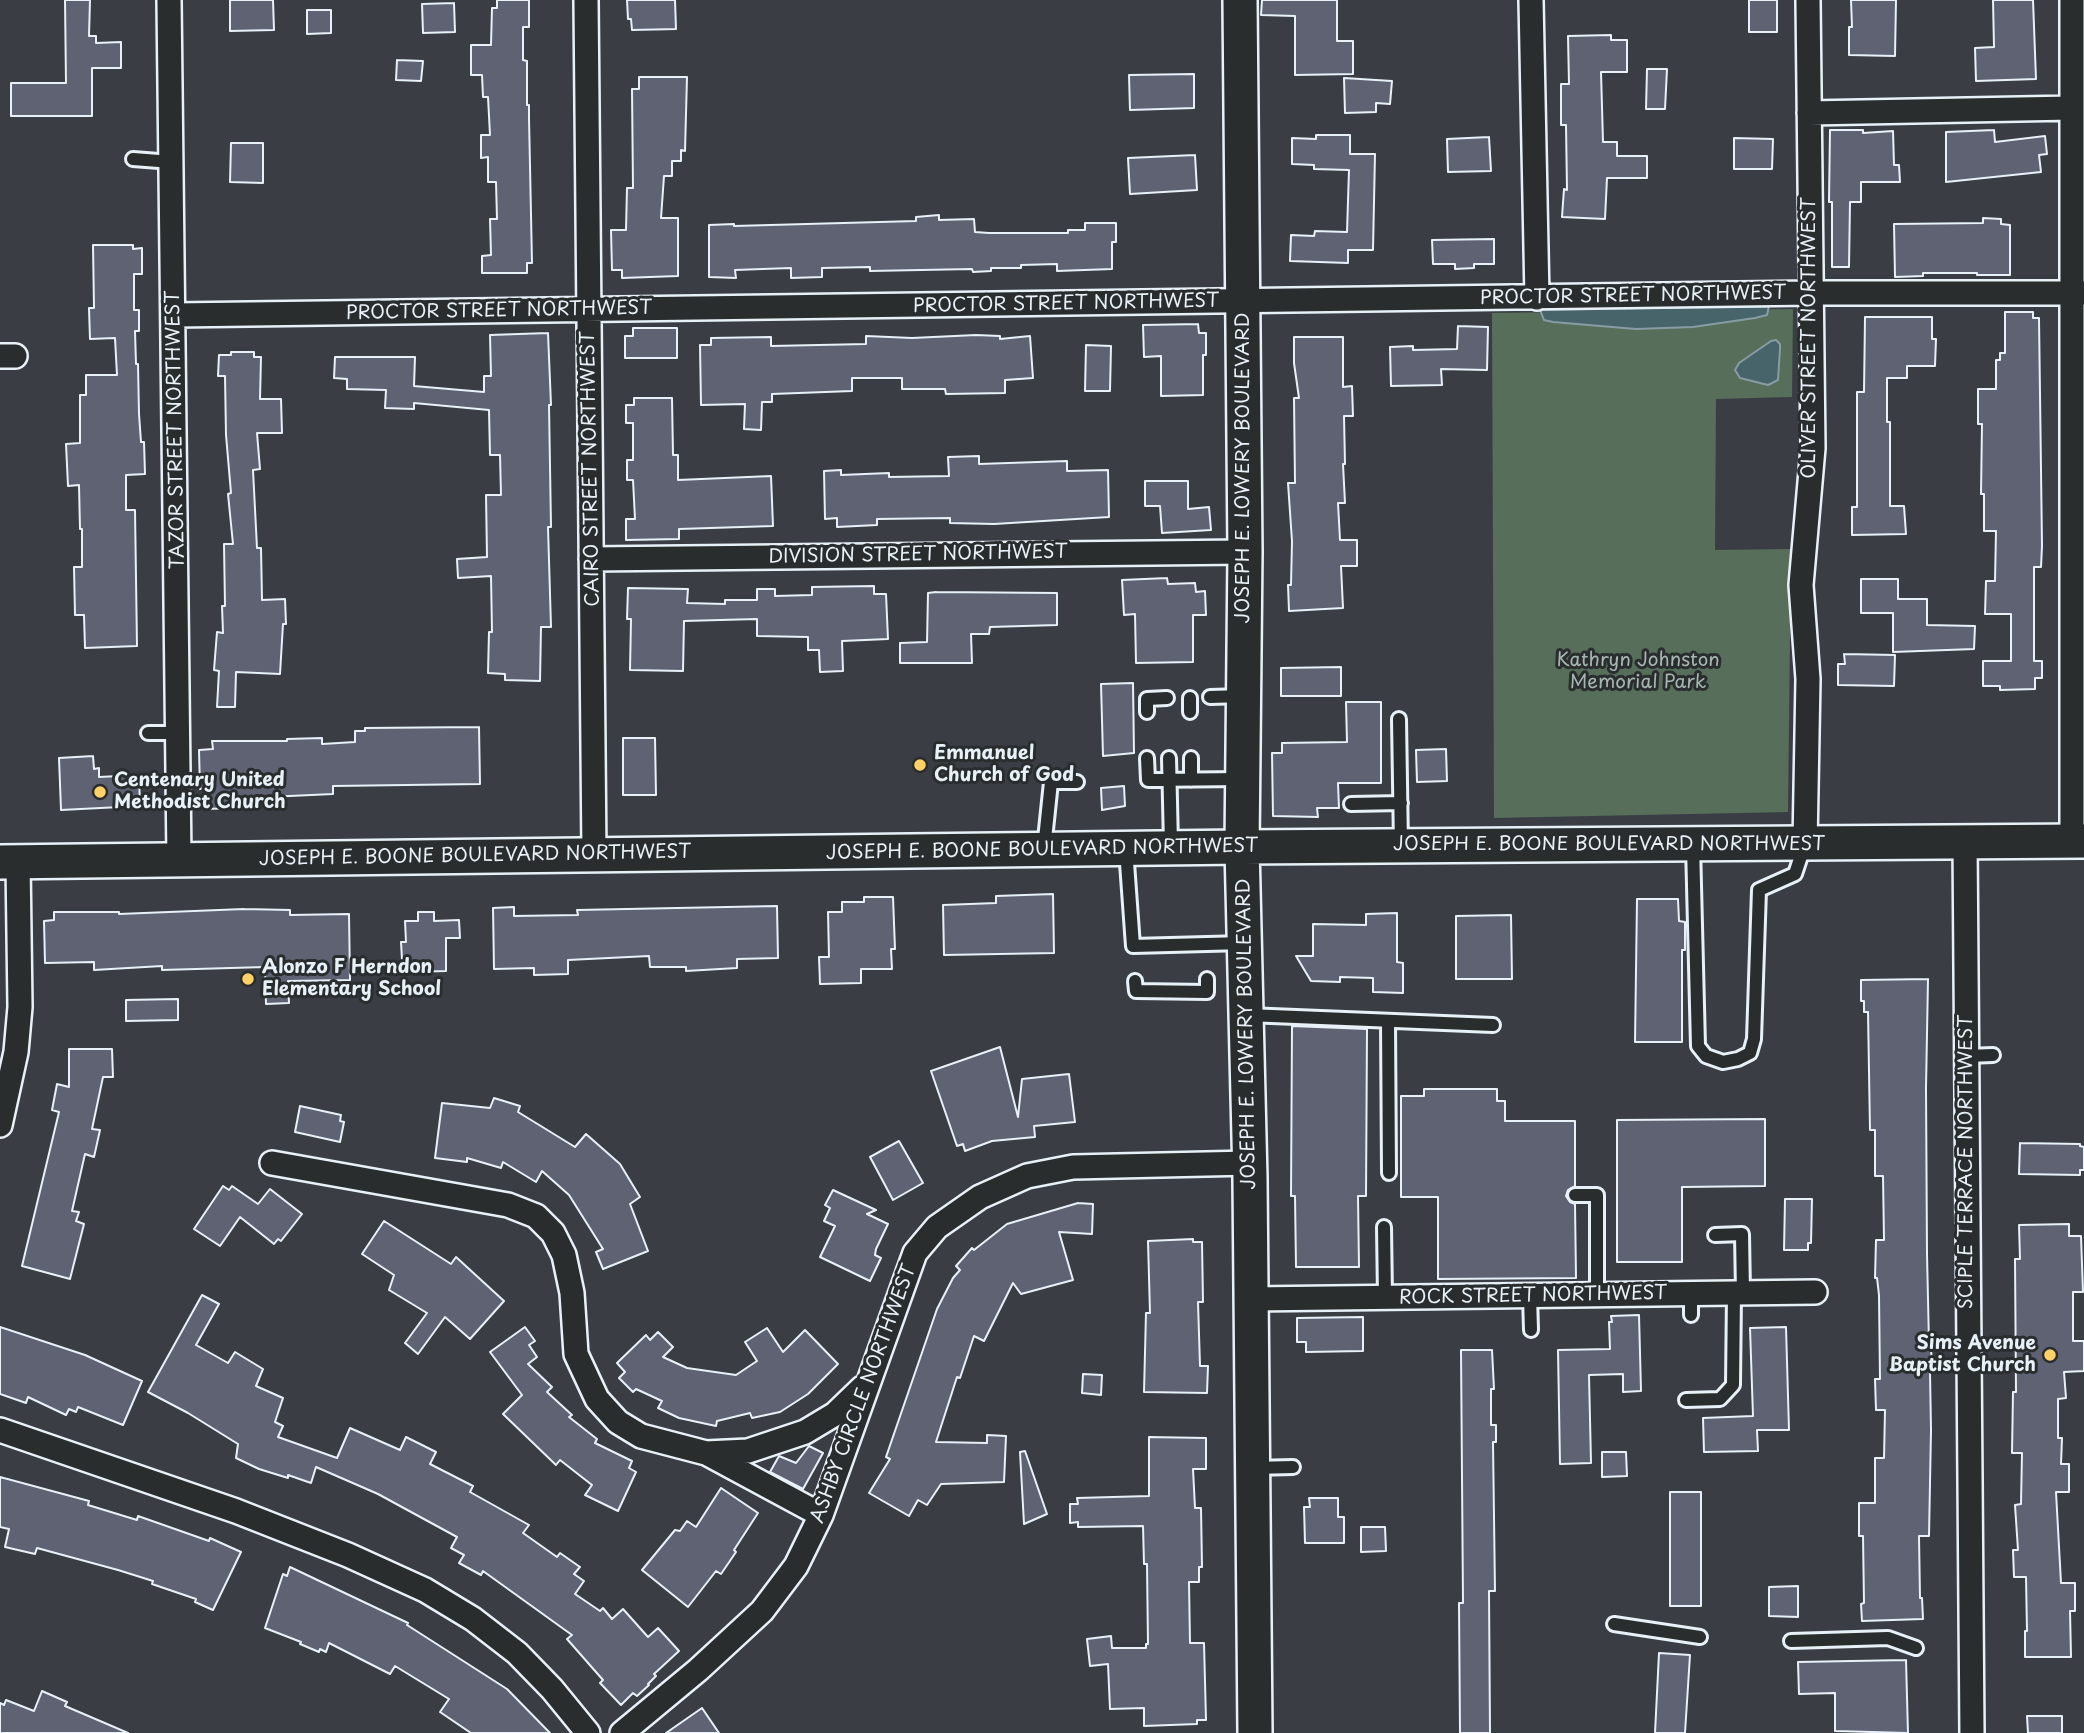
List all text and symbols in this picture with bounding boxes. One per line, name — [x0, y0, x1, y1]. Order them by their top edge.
street label: OLIVER STREET NORTHWEST — [1799, 197, 1821, 479]
street label: PROCTOR STREET NORTHWEST — [1480, 282, 1786, 310]
street label: TAZOR STREET NORTHWEST — [162, 290, 190, 570]
street label: PROCTOR STREET NORTHWEST — [913, 290, 1219, 318]
street label: PROCTOR STREET NORTHWEST — [346, 297, 652, 325]
street label: JOSEPH E. LOWERY BOULEVARD — [1233, 312, 1255, 624]
street label: CAIRO STREET NORTHWEST — [577, 331, 605, 607]
street label: DIVISION STREET NORTHWEST — [768, 541, 1068, 569]
park label: Kathryn Johnston Memorial Park — [1556, 650, 1720, 694]
place label: Emmanuel Church of God — [934, 743, 1074, 787]
marker: Emmanuel Church of God — [912, 757, 928, 773]
place label: Centenary United Methodist Church — [114, 770, 286, 814]
marker: Centenary United Methodist Church — [92, 784, 108, 800]
street label: JOSEPH E. BOONE BOULEVARD NORTHWEST — [1393, 834, 1825, 856]
street label: JOSEPH E. BOONE BOULEVARD NORTHWEST — [826, 835, 1258, 865]
street label: JOSEPH E. BOONE BOULEVARD NORTHWEST — [259, 841, 691, 871]
street label: JOSEPH E. LOWERY BOULEVARD — [1233, 878, 1261, 1190]
place label: Alonzo F Herndon Elementary School — [262, 957, 441, 1001]
marker: Alonzo F Herndon Elementary School — [240, 971, 256, 987]
street label: SCIPLE TERRACE NORTHWEST — [1956, 1015, 1978, 1309]
street label: ASHBY CIRCLE NORTHWEST — [807, 1262, 921, 1526]
street label: ROCK STREET NORTHWEST — [1399, 1282, 1667, 1310]
place label: Sims Avenue Baptist Church — [1889, 1333, 2036, 1377]
marker: Sims Avenue Baptist Church — [2042, 1347, 2058, 1363]

